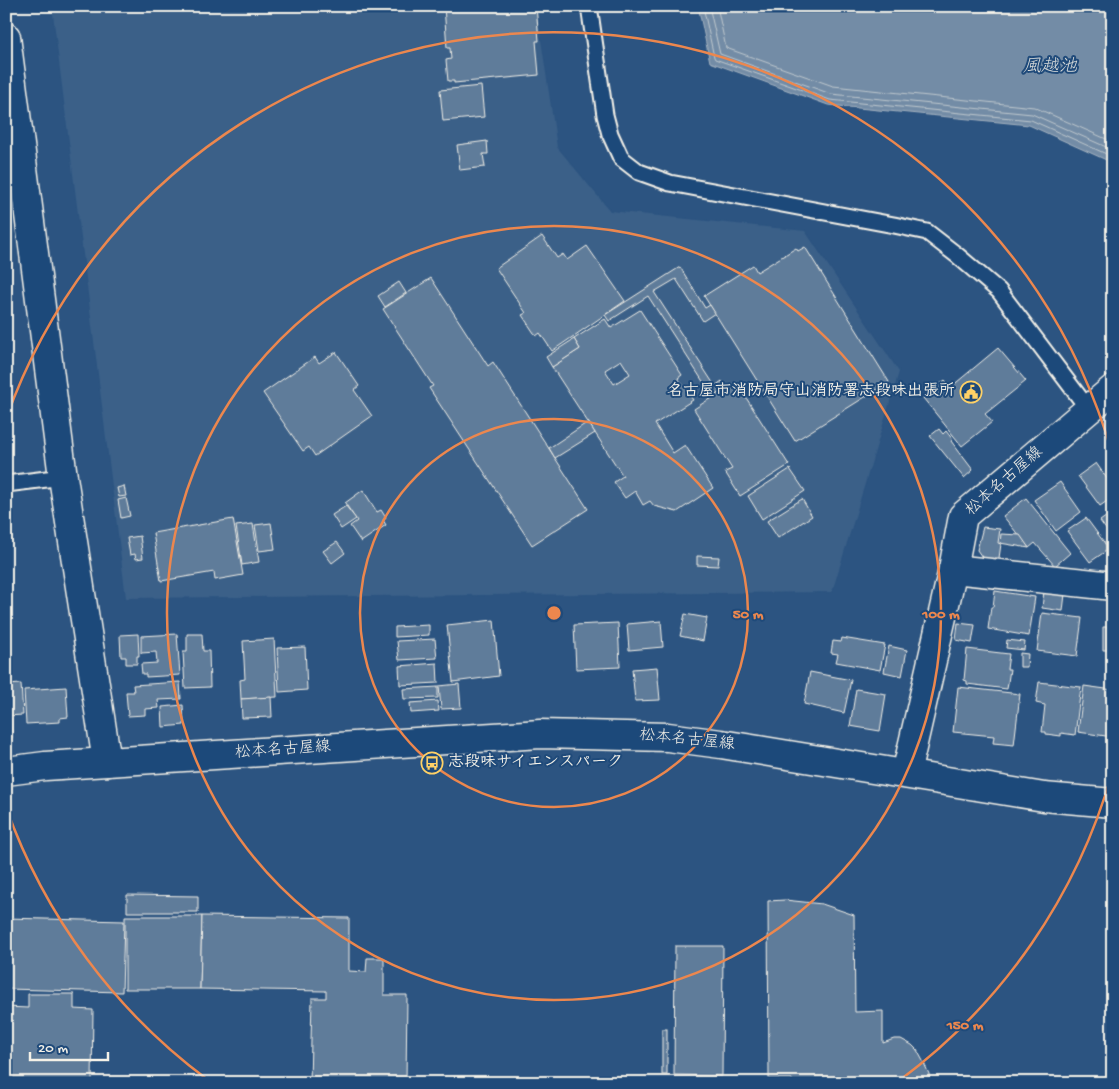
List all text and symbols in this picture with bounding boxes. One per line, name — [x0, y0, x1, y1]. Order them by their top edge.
water label: 風越池 — [1023, 56, 1078, 78]
public building icon: 名古屋市消防局守山消防署志段味出張所 — [959, 380, 983, 404]
place label: 名古屋市消防局守山消防署志段味出張所 — [667, 381, 955, 402]
street label: 松本名古屋線 — [961, 442, 1047, 521]
centre of rings — [545, 604, 563, 622]
text: 50 m — [733, 606, 764, 624]
text: 100 m — [921, 606, 960, 624]
street label: 松本名古屋線 — [638, 725, 736, 755]
street label: 松本名古屋線 — [234, 736, 332, 764]
bus stop icon: 志段味サイエンスパーク — [420, 751, 444, 775]
place label: 志段味サイエンスパーク — [448, 752, 623, 773]
text: 150 m — [946, 1017, 984, 1035]
scale bar — [30, 1029, 108, 1061]
text: 20 m — [38, 1040, 68, 1058]

